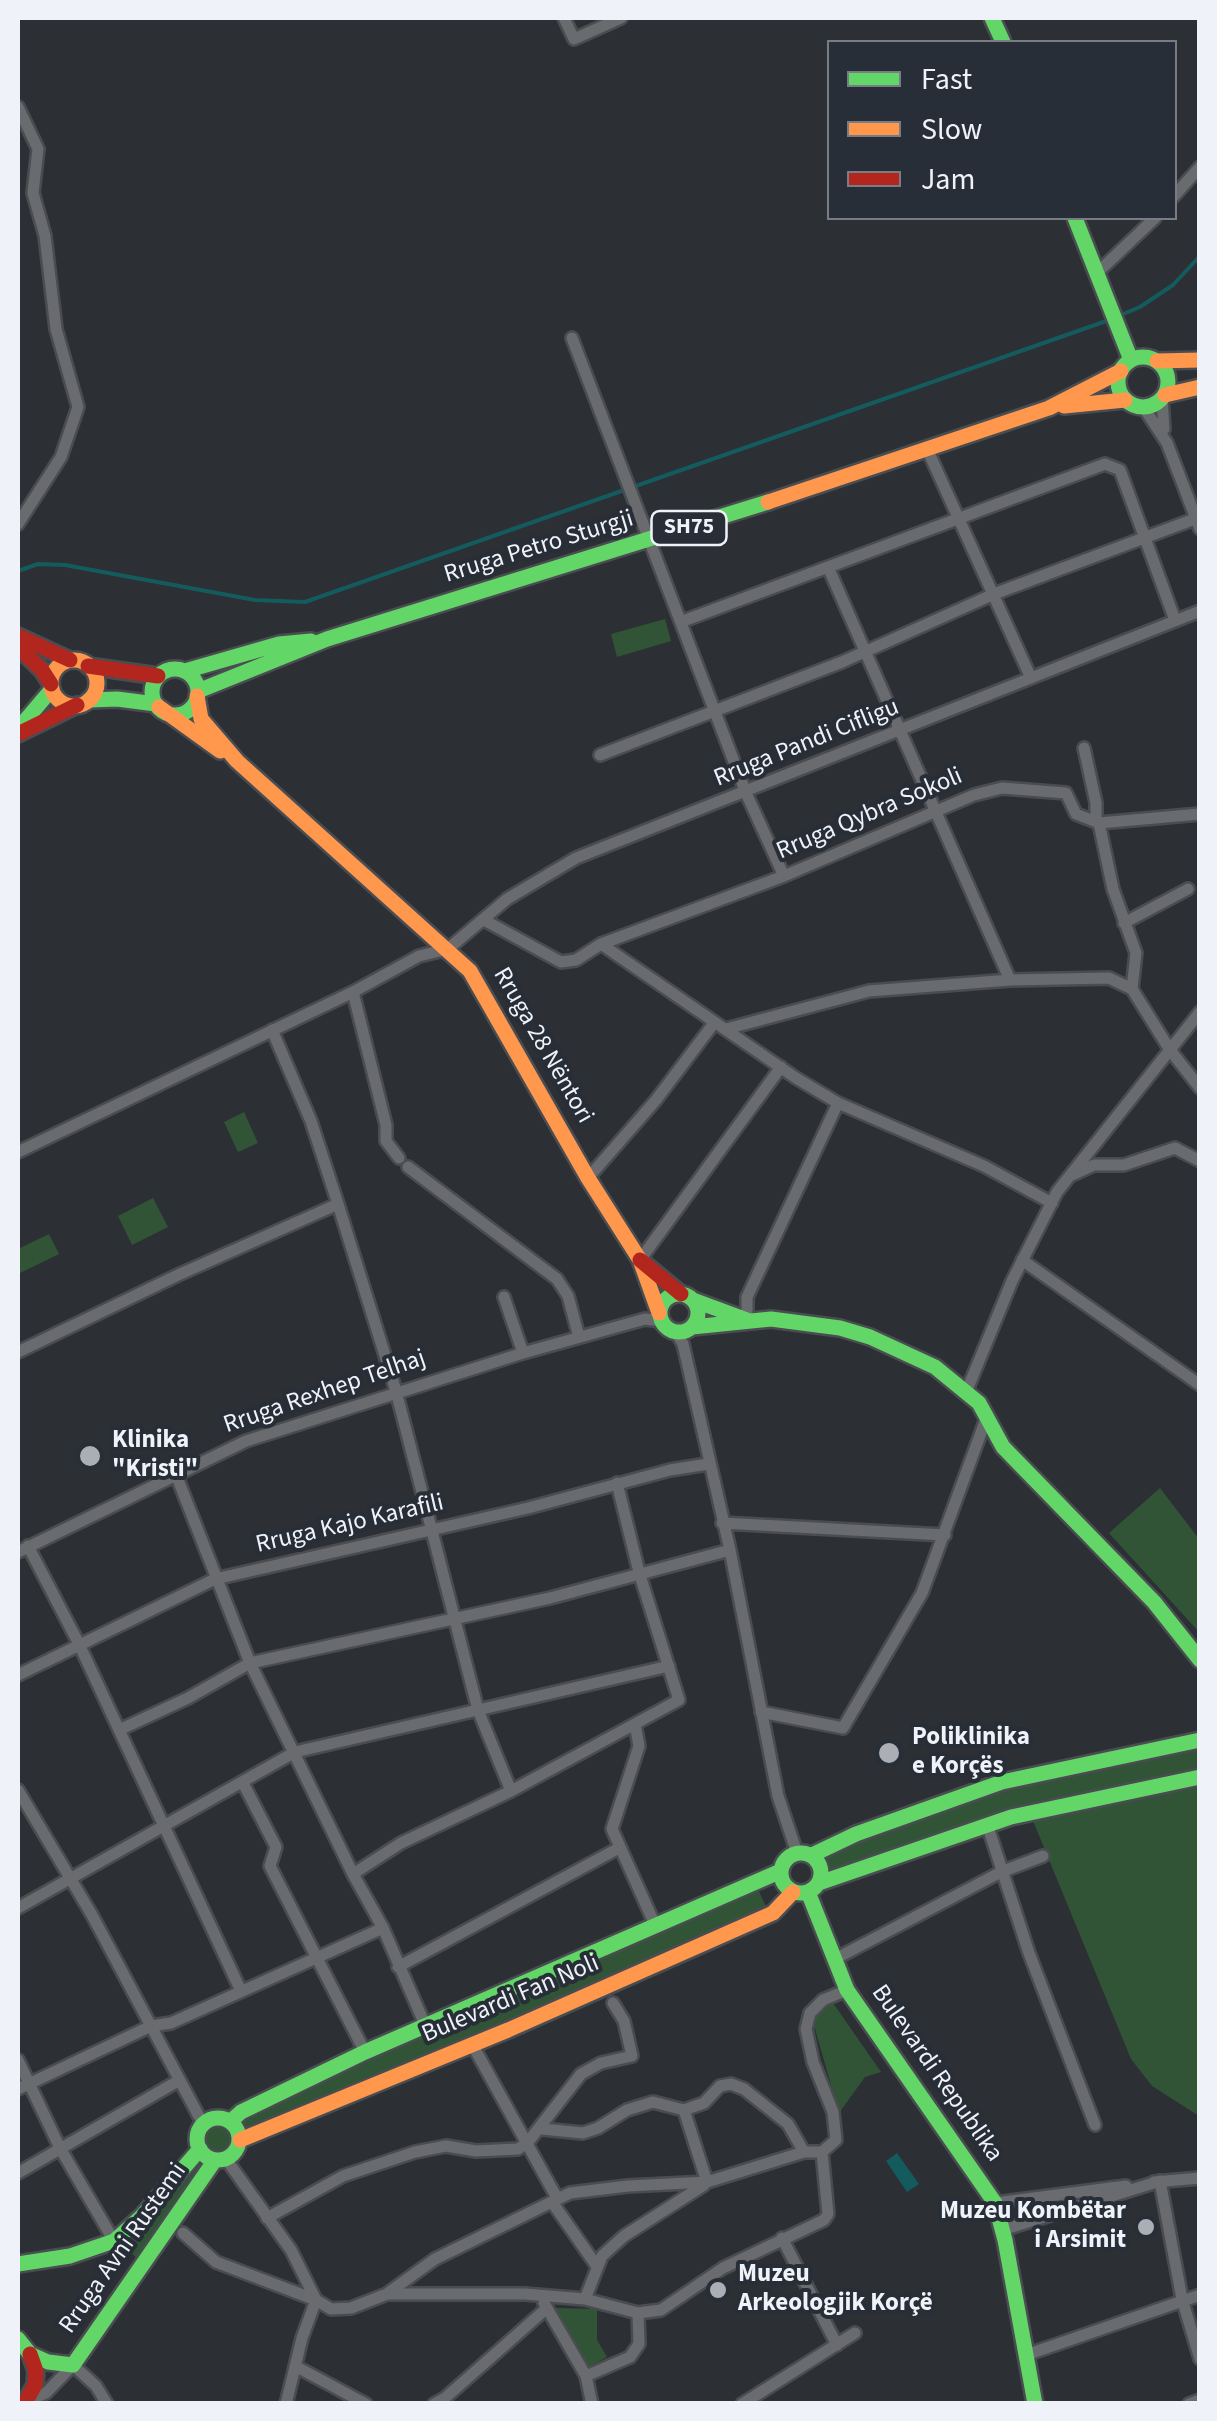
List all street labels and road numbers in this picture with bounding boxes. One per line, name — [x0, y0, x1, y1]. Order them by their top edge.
street label: Rruga Petro Sturgji — [441, 505, 637, 591]
road number: SH75 — [652, 511, 726, 545]
street label: Rruga Pandi Cifligu — [710, 693, 904, 795]
street label: Rruga Qybra Sokoli — [773, 762, 967, 868]
street label: Rruga 28 Nëntori — [485, 963, 599, 1129]
street label: Rruga Rexhep Telhaj — [220, 1344, 430, 1442]
street label: Rruga Kajo Karafili — [253, 1489, 447, 1561]
street label: Bulevardi Fan Noli — [418, 1949, 604, 2051]
street label: Bulevardi Republika — [864, 1980, 1008, 2168]
street label: Rruga Avni Rustemi — [54, 2158, 194, 2340]

